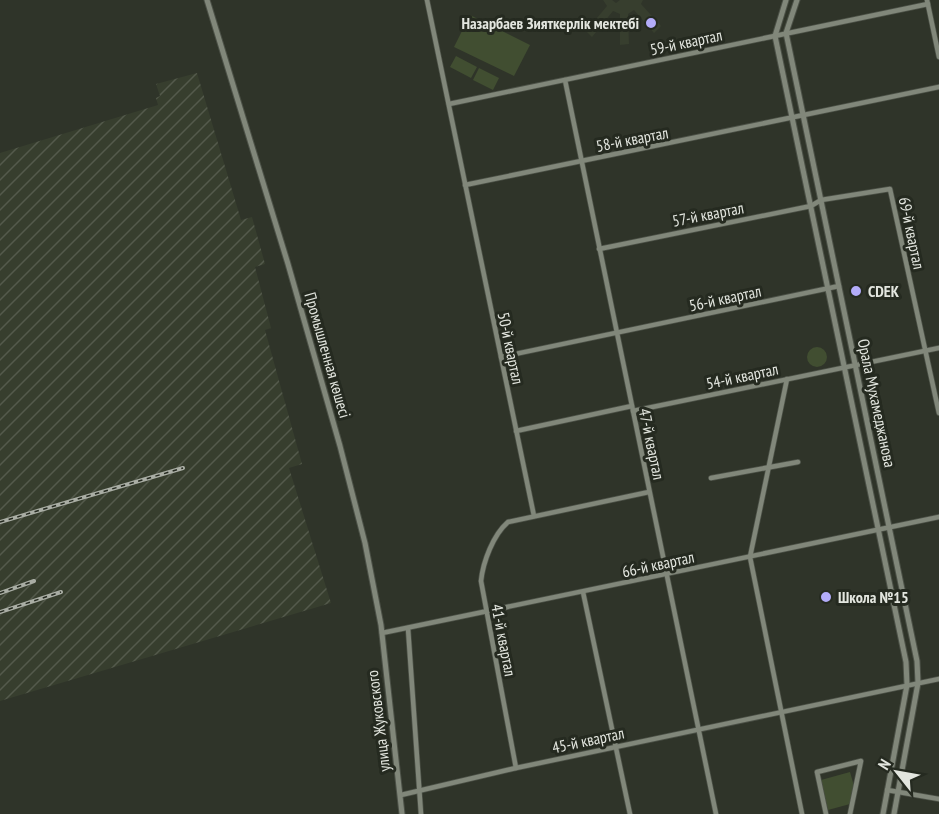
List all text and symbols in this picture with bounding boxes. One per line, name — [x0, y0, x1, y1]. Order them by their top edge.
place label: Назарбаев Зияткерлік мектебі — [461, 13, 639, 33]
marker: Назарбаев Зияткерлік мектебі — [644, 16, 658, 30]
street label: 59-й квартал — [648, 25, 724, 59]
street label: 58-й квартал — [594, 122, 670, 156]
street label: 69-й квартал — [895, 195, 929, 271]
street label: 57-й квартал — [671, 197, 745, 231]
street label: 56-й квартал — [687, 281, 763, 315]
place label: CDEK — [868, 281, 900, 301]
marker: CDEK — [849, 284, 863, 298]
street label: Промышленная көшесі — [300, 290, 356, 420]
street label: 50-й квартал — [494, 310, 528, 386]
street label: Орала Мухамеджанова — [854, 337, 900, 469]
street label: 54-й квартал — [704, 359, 780, 393]
street label: 47-й квартал — [635, 406, 669, 482]
street label: 66-й квартал — [620, 547, 696, 581]
place label: Школа №15 — [838, 587, 909, 607]
marker: Школа №15 — [819, 590, 833, 604]
street label: 41-й квартал — [487, 602, 521, 678]
street label: улица Жуковского — [362, 669, 394, 773]
street label: 45-й квартал — [550, 723, 626, 757]
north arrow — [867, 742, 927, 802]
text: N — [873, 755, 895, 773]

